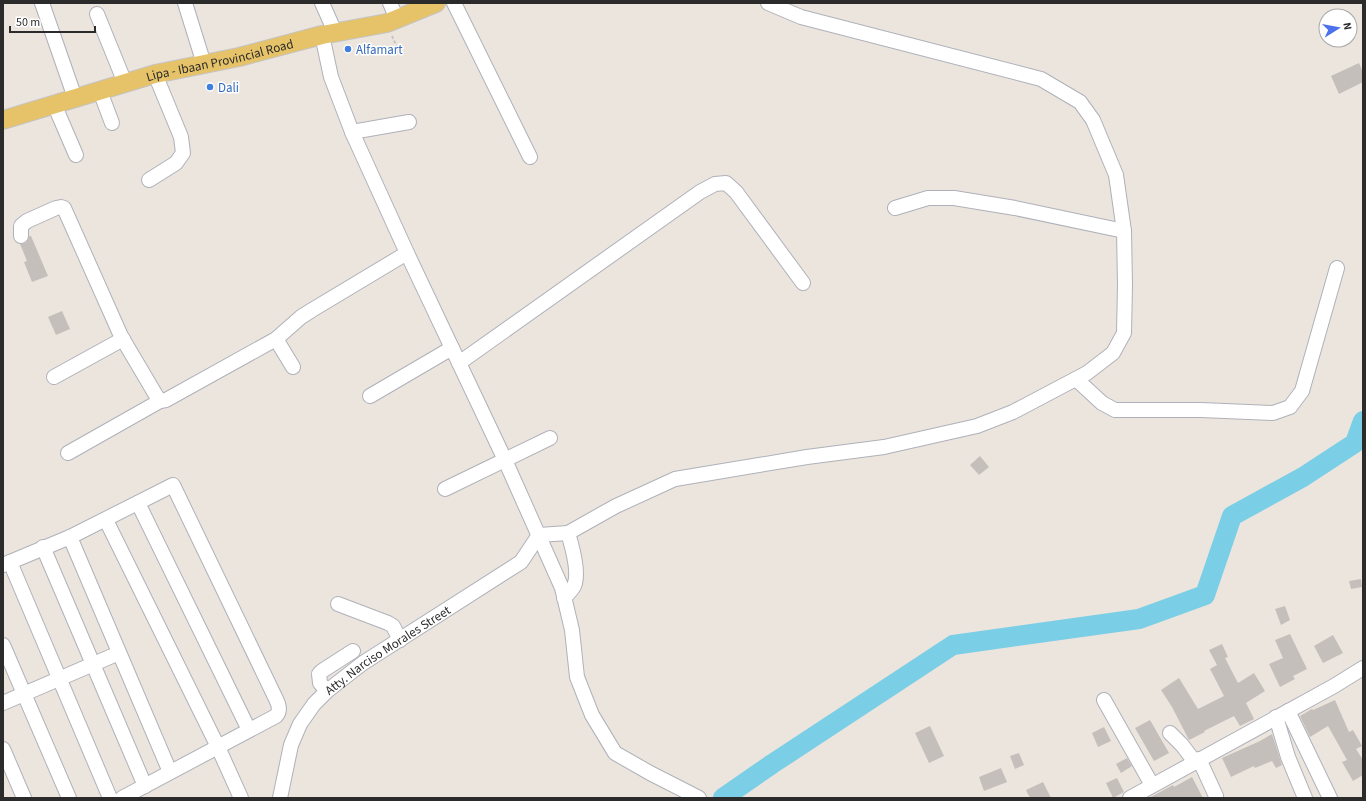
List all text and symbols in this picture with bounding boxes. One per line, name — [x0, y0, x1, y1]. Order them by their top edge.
scale bar — [10, 8, 95, 34]
north arrow — [1318, 8, 1358, 48]
text: 50 m — [16, 14, 40, 31]
text: N — [1339, 21, 1355, 31]
street label: Lipa - Ibaan Provincial Road — [144, 35, 295, 86]
place label: Alfamart — [356, 41, 403, 59]
marker: Alfamart — [343, 44, 353, 54]
place label: Dali — [218, 79, 239, 97]
marker: Dali — [205, 82, 215, 92]
street label: Atty. Narciso Morales Street — [321, 601, 455, 699]

